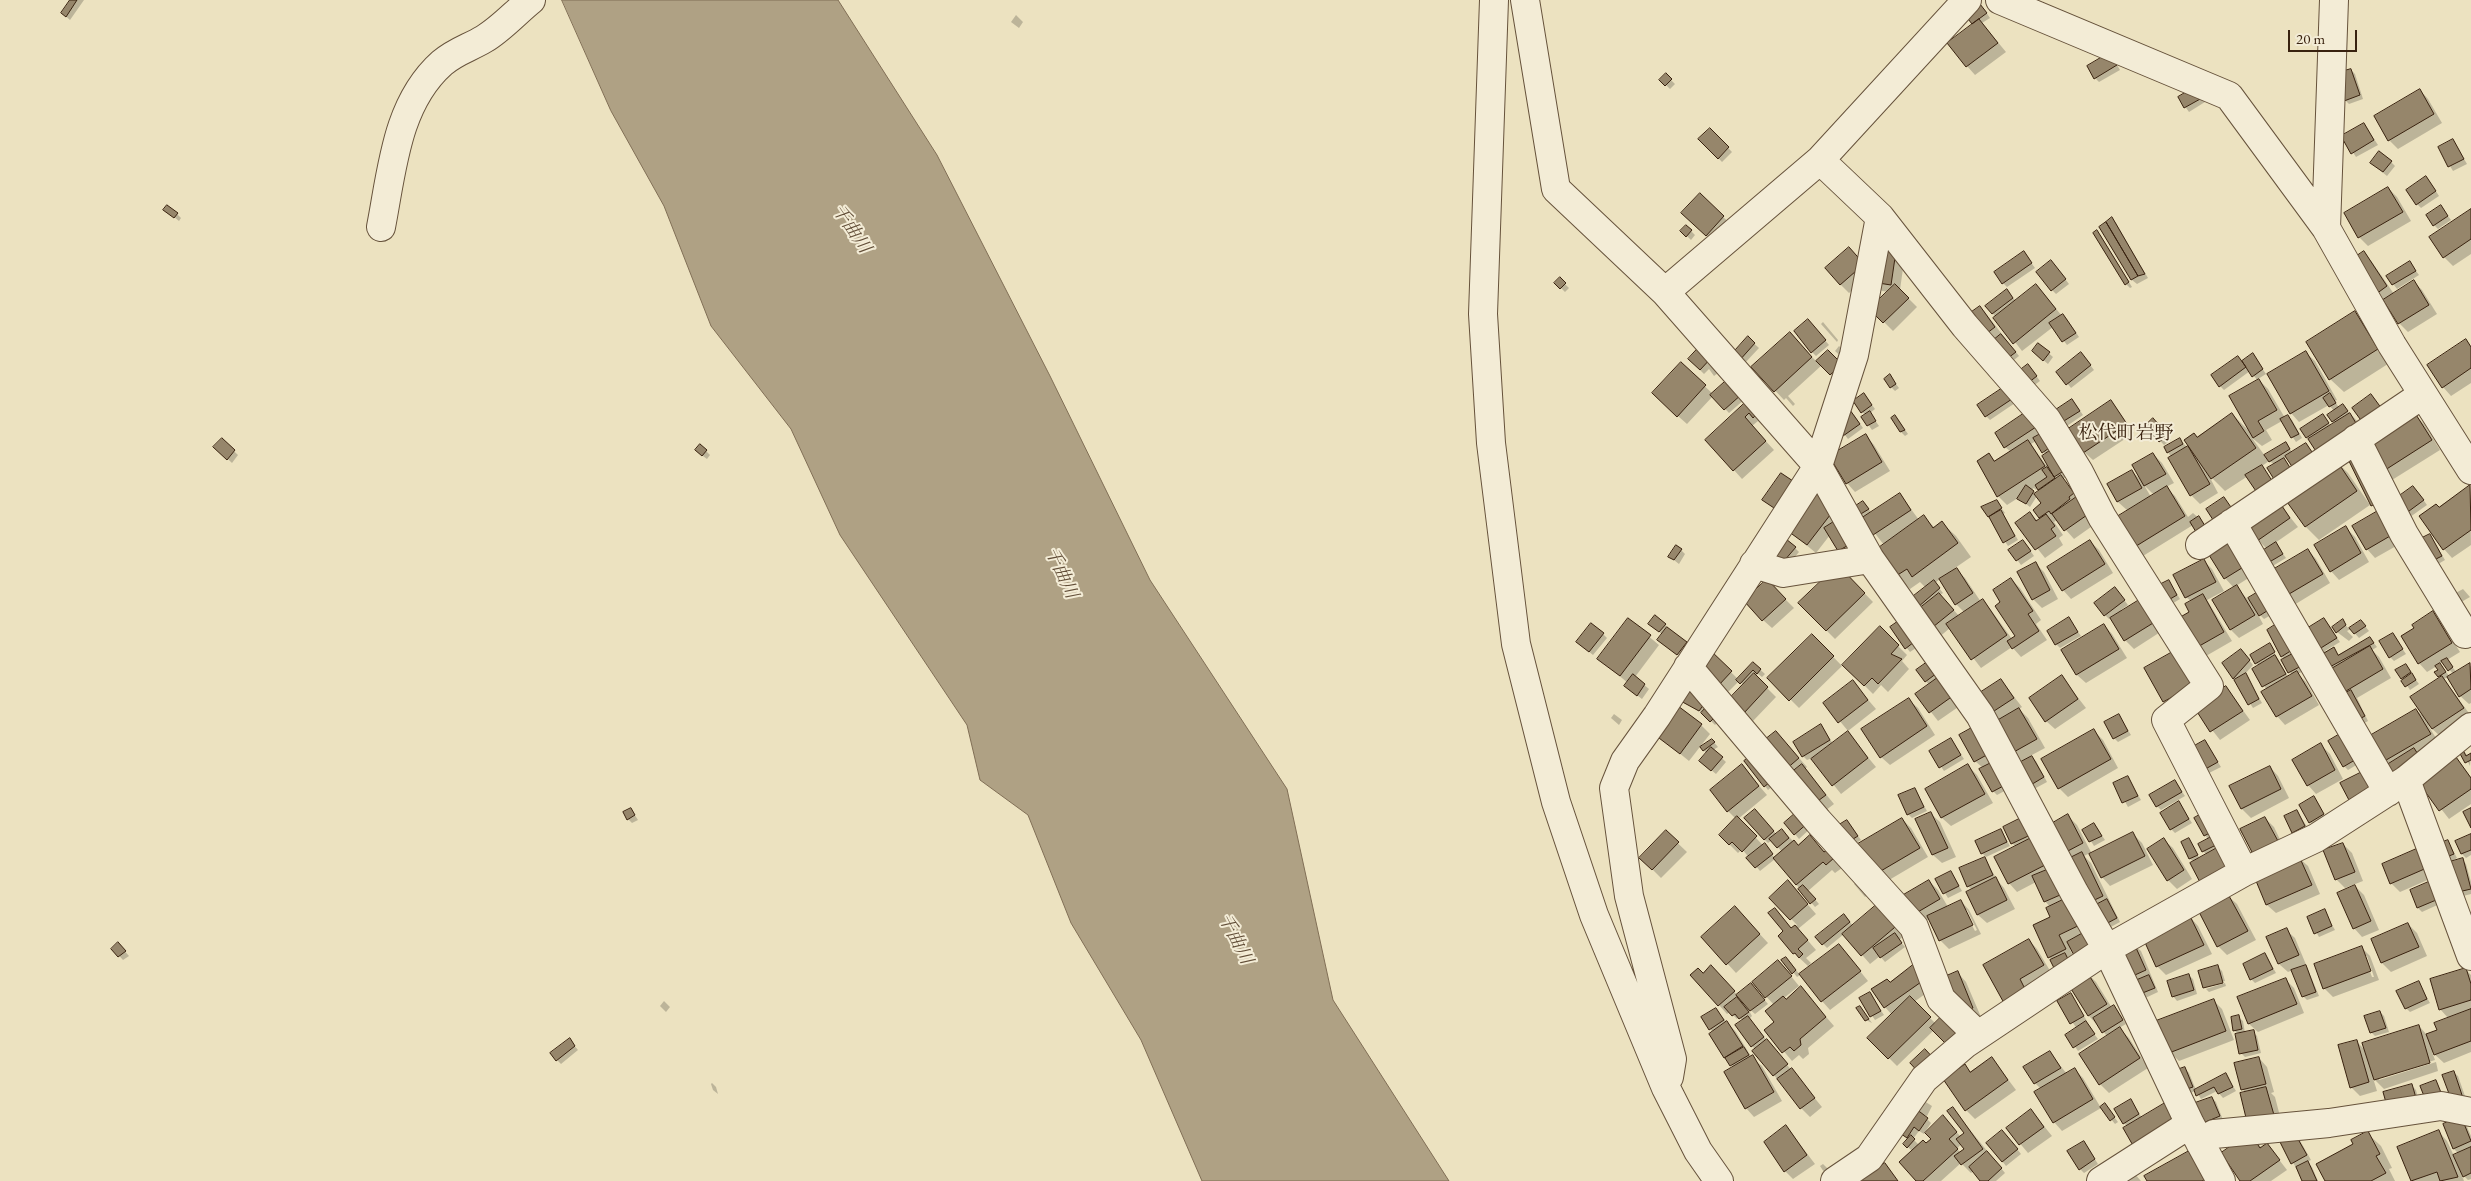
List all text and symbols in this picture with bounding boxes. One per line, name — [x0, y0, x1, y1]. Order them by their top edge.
scale bar — [2291, 20, 2360, 52]
text: 20 m — [2296, 29, 2325, 48]
water label: 千曲川 — [827, 201, 875, 257]
district label: 松代町岩野 — [2079, 423, 2173, 445]
water label: 千曲川 — [1040, 544, 1082, 602]
water label: 千曲川 — [1213, 910, 1257, 968]

